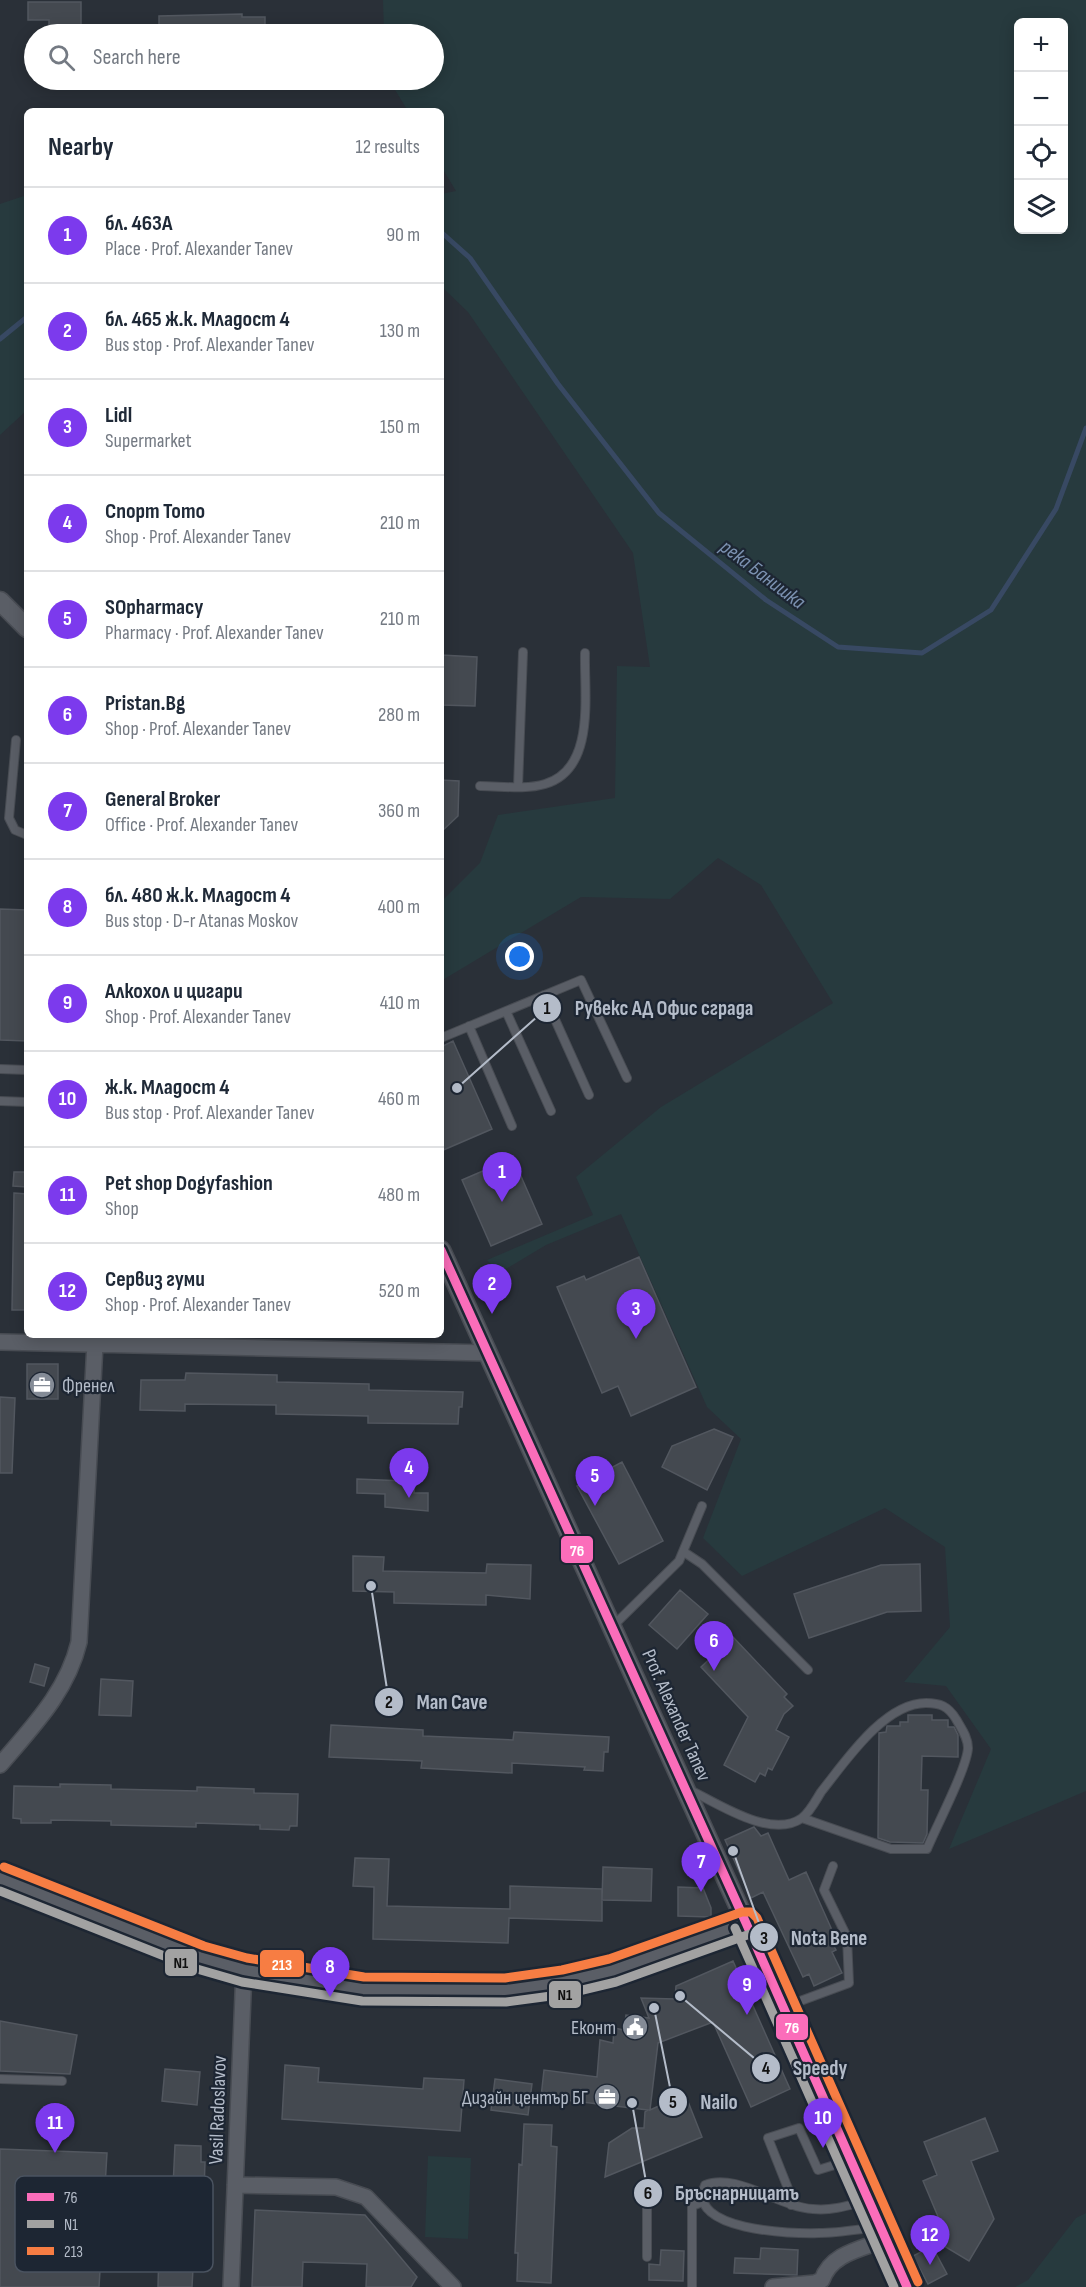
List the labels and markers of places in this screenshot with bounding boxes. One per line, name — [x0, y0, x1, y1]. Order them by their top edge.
callout: Рувекс АД Офис сграда — [532, 988, 765, 1027]
pin: 1 — [482, 1152, 522, 1202]
pin: 2 — [472, 1264, 512, 1314]
pin: 3 — [616, 1290, 656, 1339]
office icon: Френел — [27, 1370, 57, 1400]
place label: Френел — [62, 1374, 114, 1398]
pin: 4 — [390, 1448, 428, 1498]
pin: 5 — [576, 1456, 614, 1506]
pin: 6 — [694, 1622, 734, 1671]
callout: Man Cave — [374, 1682, 499, 1721]
pin: 7 — [682, 1842, 720, 1892]
callout: Nota Bene — [749, 1918, 880, 1957]
pin: 8 — [310, 1948, 350, 1997]
pin: 9 — [728, 1966, 766, 2015]
public building icon: Еконт — [620, 2012, 650, 2042]
place label: Еконт — [571, 2016, 616, 2040]
callout: Speedy — [751, 2048, 859, 2087]
office icon: Дизайн център БГ — [592, 2082, 622, 2112]
callout: Nailo — [658, 2082, 749, 2121]
place label: Дизайн център БГ — [462, 2086, 588, 2110]
pin: 10 — [804, 2098, 842, 2148]
pin: 11 — [36, 2104, 74, 2153]
callout: Бръснарницатъ — [633, 2174, 811, 2213]
pin: 12 — [910, 2216, 950, 2265]

